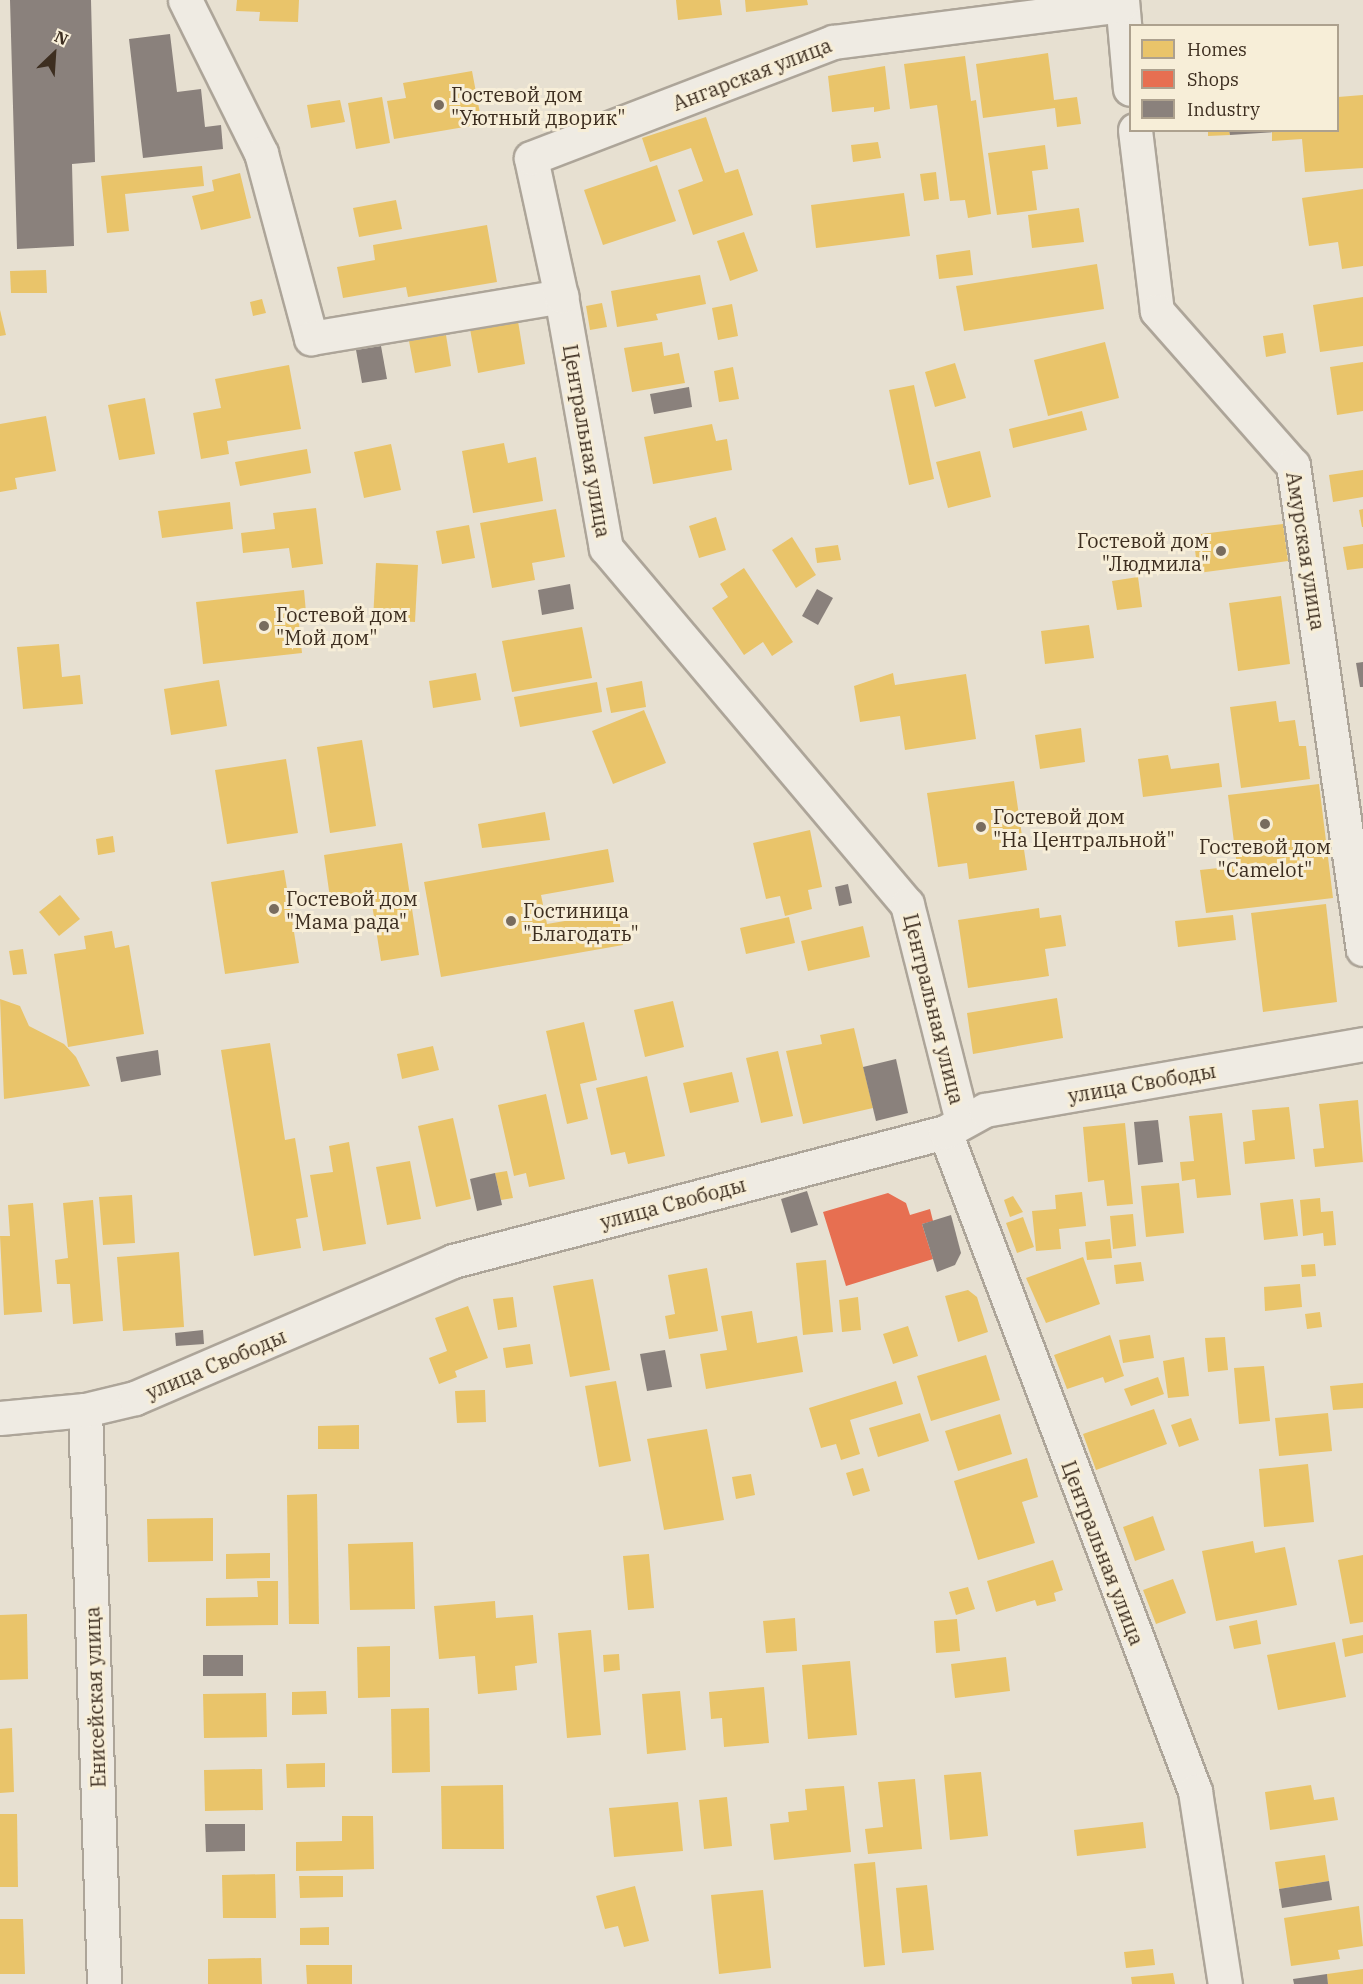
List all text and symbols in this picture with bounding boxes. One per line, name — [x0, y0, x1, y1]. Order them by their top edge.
north arrow — [24, 24, 84, 84]
legend — [1129, 24, 1339, 132]
text: N — [52, 26, 72, 49]
street label: Ангарская улица — [669, 33, 835, 115]
text: Homes — [1187, 38, 1247, 61]
text: Shops — [1187, 68, 1239, 91]
place label: Гостевой дом "Уютный дворик" — [451, 82, 625, 129]
marker: Гостевой дом "Уютный дворик" — [432, 98, 446, 112]
text: Industry — [1187, 98, 1260, 121]
street label: Центральная улица — [558, 343, 616, 539]
street label: Амурская улица — [1282, 470, 1330, 632]
place label: Гостевой дом "Людмила" — [1077, 528, 1209, 575]
marker: Гостевой дом "Людмила" — [1214, 544, 1228, 558]
place label: Гостевой дом "Мой дом" — [276, 602, 408, 649]
marker: Гостевой дом "Мой дом" — [257, 619, 271, 633]
place label: Гостевой дом "На Центральной" — [993, 804, 1175, 851]
marker: Гостевой дом "Camelot" — [1258, 817, 1272, 831]
marker: Гостевой дом "На Центральной" — [974, 820, 988, 834]
place label: Гостевой дом "Camelot" — [1199, 834, 1331, 881]
place label: Гостевой дом "Мама рада" — [286, 886, 418, 933]
place label: Гостиница "Благодать" — [523, 898, 639, 945]
marker: Гостевой дом "Мама рада" — [267, 902, 281, 916]
street label: Центральная улица — [899, 911, 969, 1107]
marker: Гостиница "Благодать" — [504, 914, 518, 928]
street label: улица Свободы — [1066, 1058, 1218, 1108]
street label: улица Свободы — [597, 1172, 749, 1234]
street label: улица Свободы — [142, 1324, 290, 1404]
street label: Центральная улица — [1057, 1457, 1149, 1649]
street label: Енисейская улица — [80, 1606, 110, 1788]

